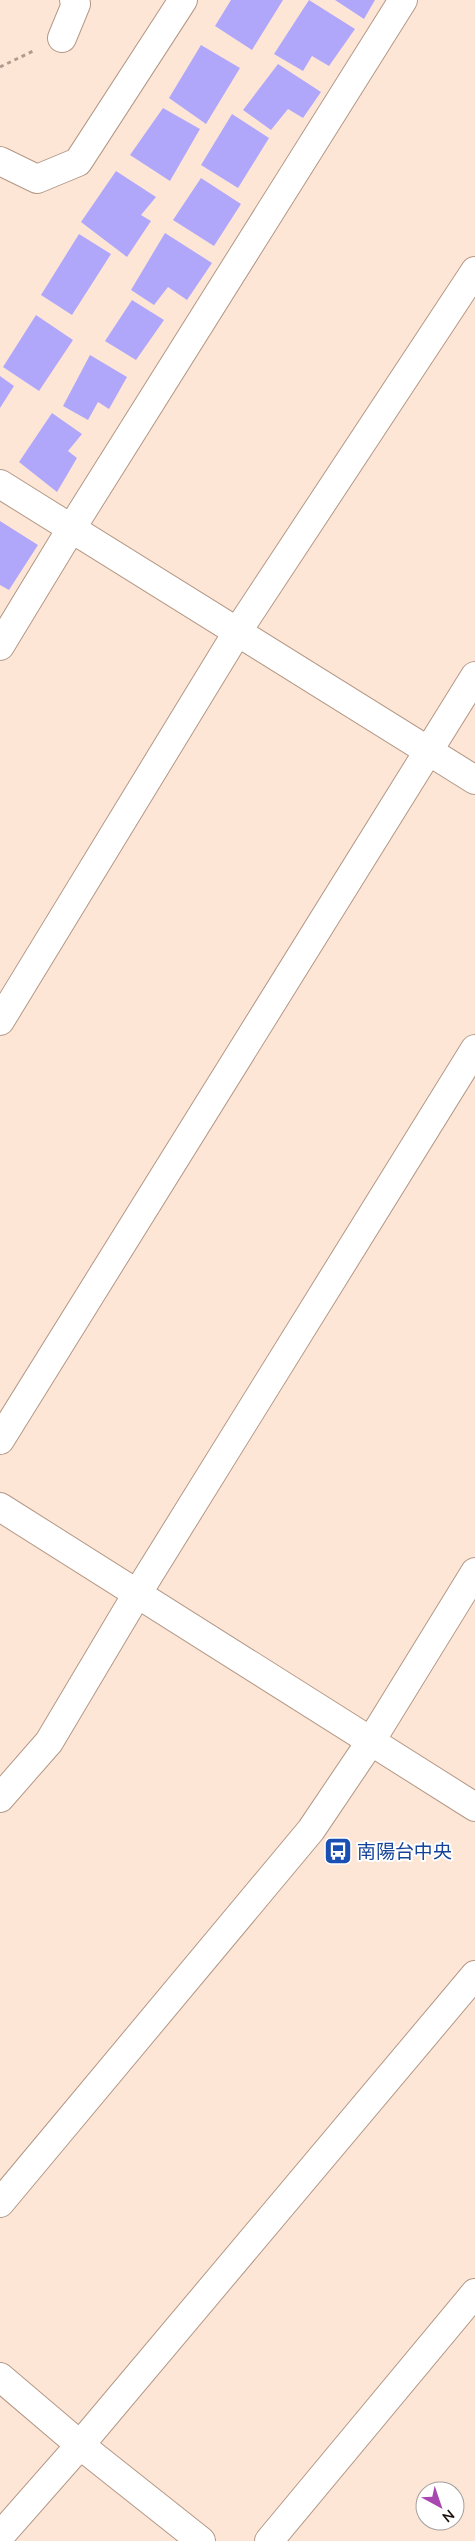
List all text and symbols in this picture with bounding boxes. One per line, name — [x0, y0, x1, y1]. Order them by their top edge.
bus stop icon: 南陽台中央 — [323, 1836, 353, 1866]
place label: 南陽台中央 — [357, 1839, 452, 1863]
north arrow — [415, 2481, 465, 2531]
text: N — [439, 2506, 458, 2526]

